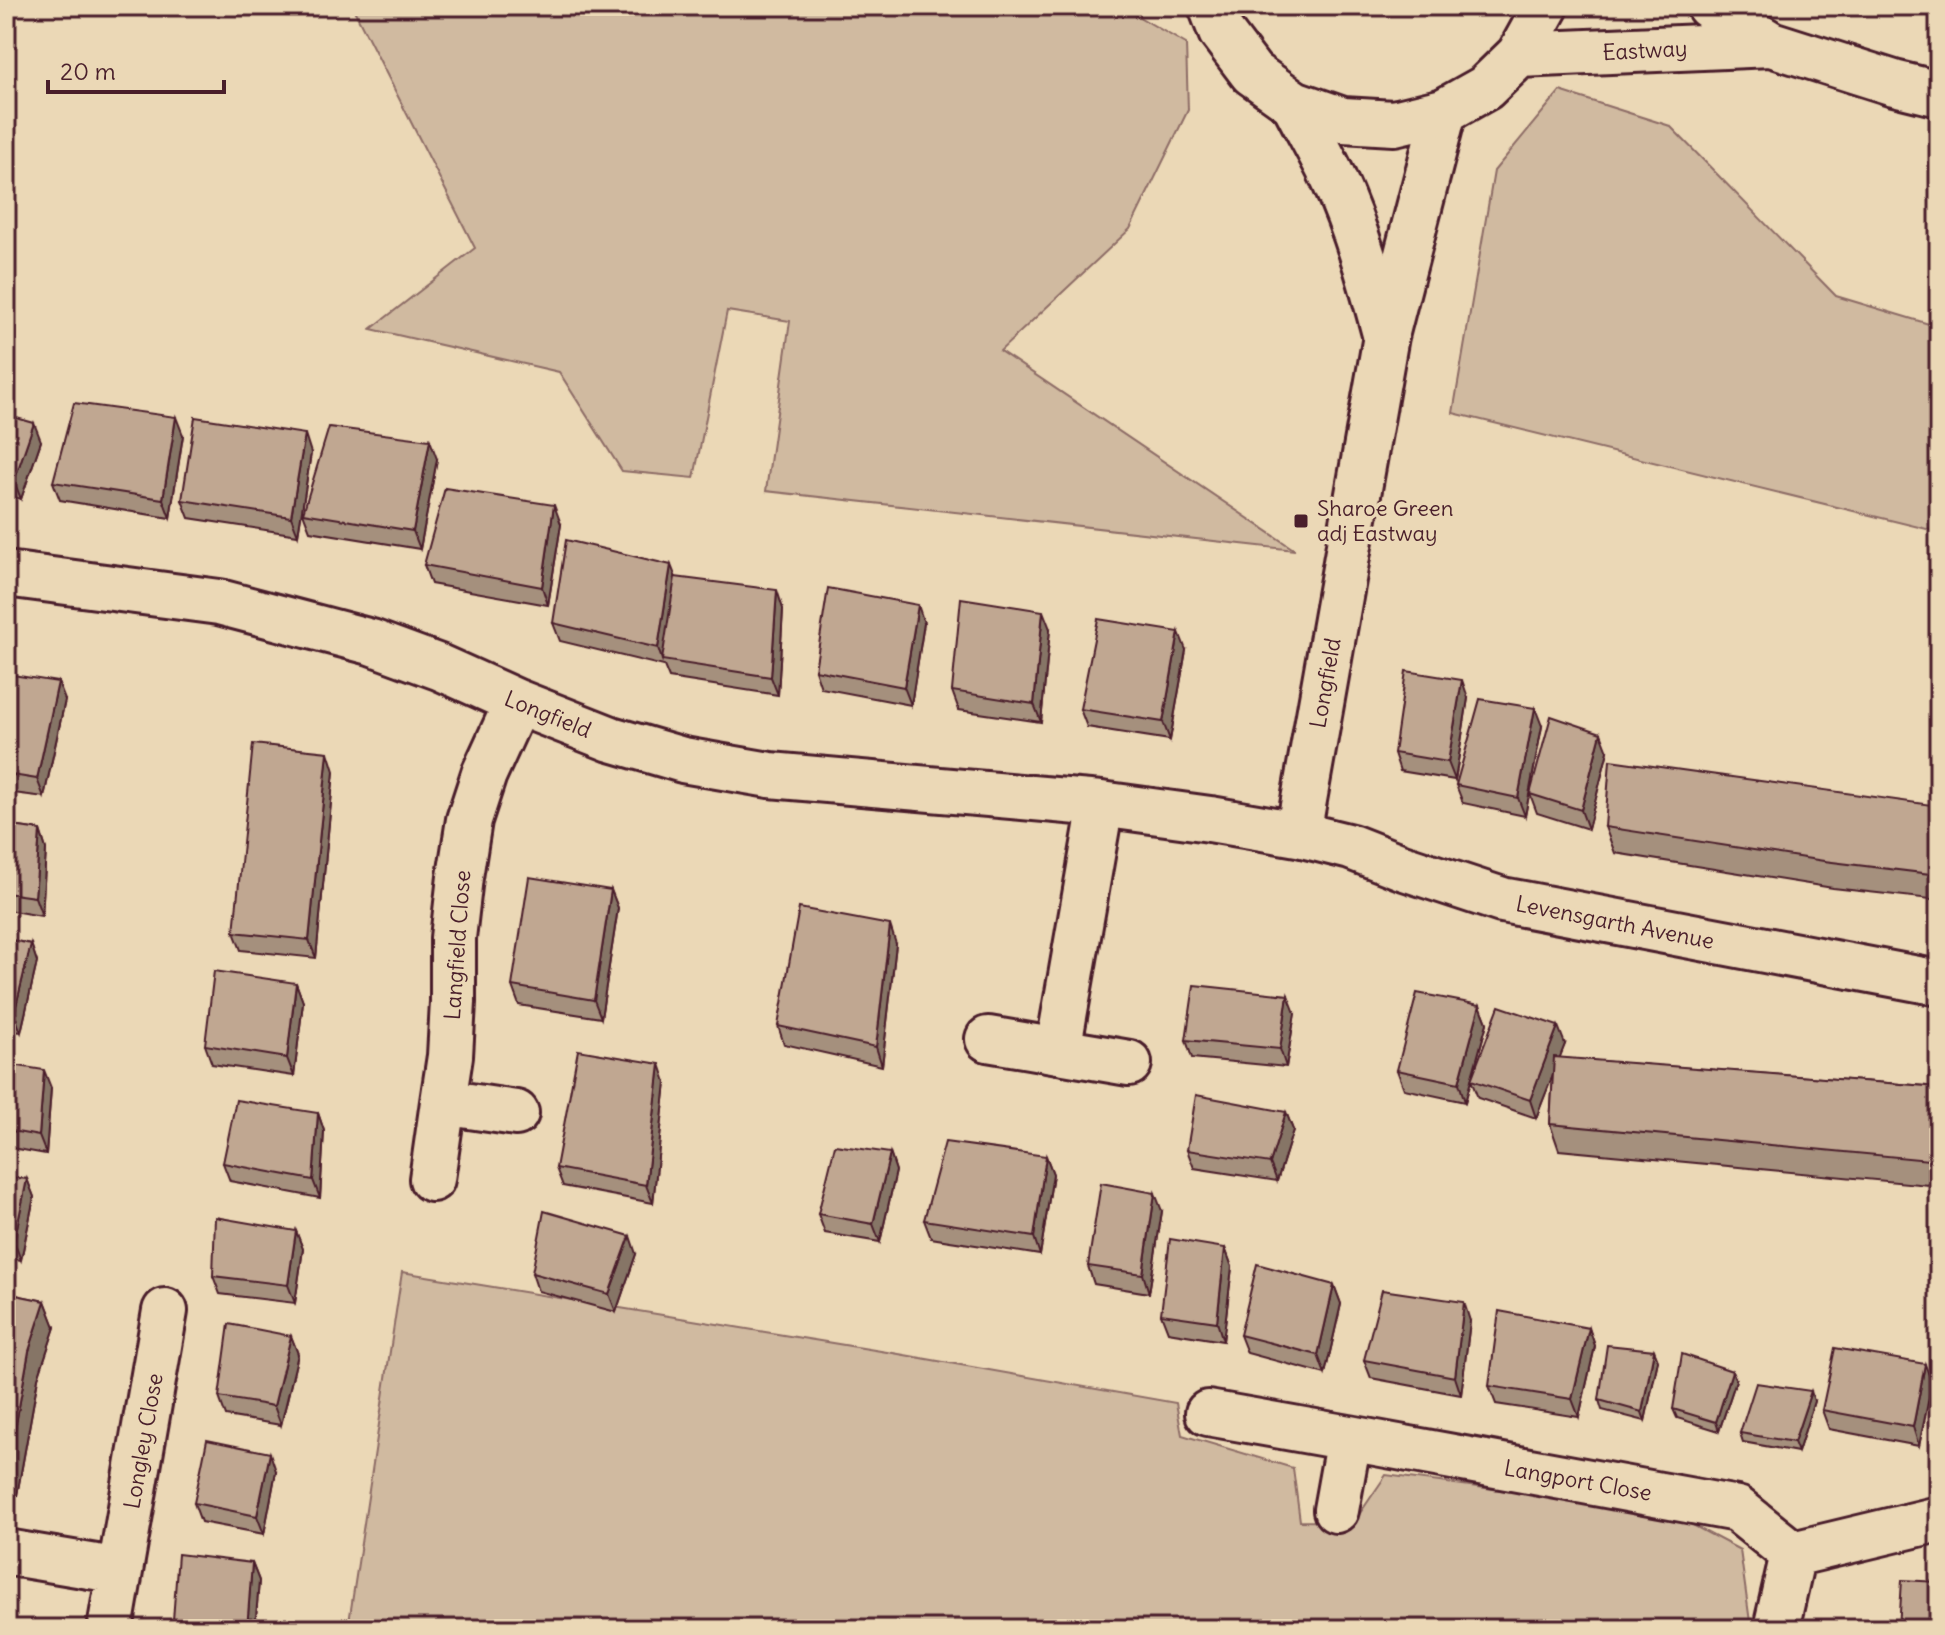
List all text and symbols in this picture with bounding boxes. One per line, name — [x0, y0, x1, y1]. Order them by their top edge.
street label: Eastway — [1602, 34, 1688, 66]
scale bar — [48, 44, 224, 94]
text: 20 m — [60, 56, 116, 86]
place label: Sharoe Green adj Eastway — [1317, 494, 1453, 547]
marker: Sharoe Green adj Eastway — [1292, 512, 1310, 530]
street label: Longfield — [1303, 636, 1347, 730]
street label: Longfield — [501, 684, 595, 744]
street label: Langfield Close — [438, 869, 476, 1021]
street label: Levensgarth Avenue — [1514, 889, 1716, 955]
street label: Longley Close — [117, 1371, 169, 1511]
street label: Langport Close — [1502, 1453, 1654, 1507]

